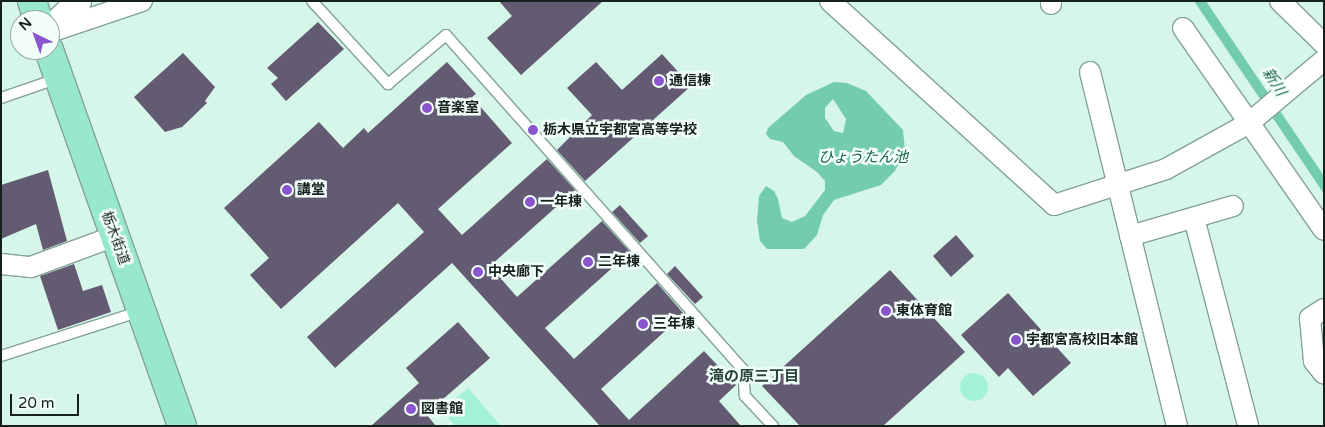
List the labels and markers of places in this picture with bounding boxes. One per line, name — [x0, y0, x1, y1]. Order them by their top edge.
place label: 通信棟 — [669, 73, 711, 89]
marker: 通信棟 — [653, 75, 665, 87]
place label: 音楽室 — [437, 100, 479, 116]
marker: 音楽室 — [421, 102, 433, 114]
place label: 栃木県立宇都宮高等学校 — [543, 122, 697, 138]
marker: 栃木県立宇都宮高等学校 — [527, 124, 539, 136]
place label: 講堂 — [297, 182, 325, 198]
marker: 講堂 — [281, 184, 293, 196]
place label: 一年棟 — [540, 194, 582, 210]
marker: 一年棟 — [524, 196, 536, 208]
place label: 二年棟 — [598, 254, 640, 270]
marker: 二年棟 — [582, 256, 594, 268]
place label: 中央廊下 — [488, 264, 544, 280]
marker: 中央廊下 — [472, 266, 484, 278]
place label: 東体育館 — [896, 303, 952, 319]
marker: 東体育館 — [880, 305, 892, 317]
place label: 三年棟 — [653, 316, 695, 332]
marker: 三年棟 — [637, 318, 649, 330]
place label: 宇都宮高校旧本館 — [1026, 332, 1138, 348]
marker: 宇都宮高校旧本館 — [1010, 334, 1022, 346]
place label: 図書館 — [421, 401, 463, 417]
marker: 図書館 — [405, 403, 417, 415]

